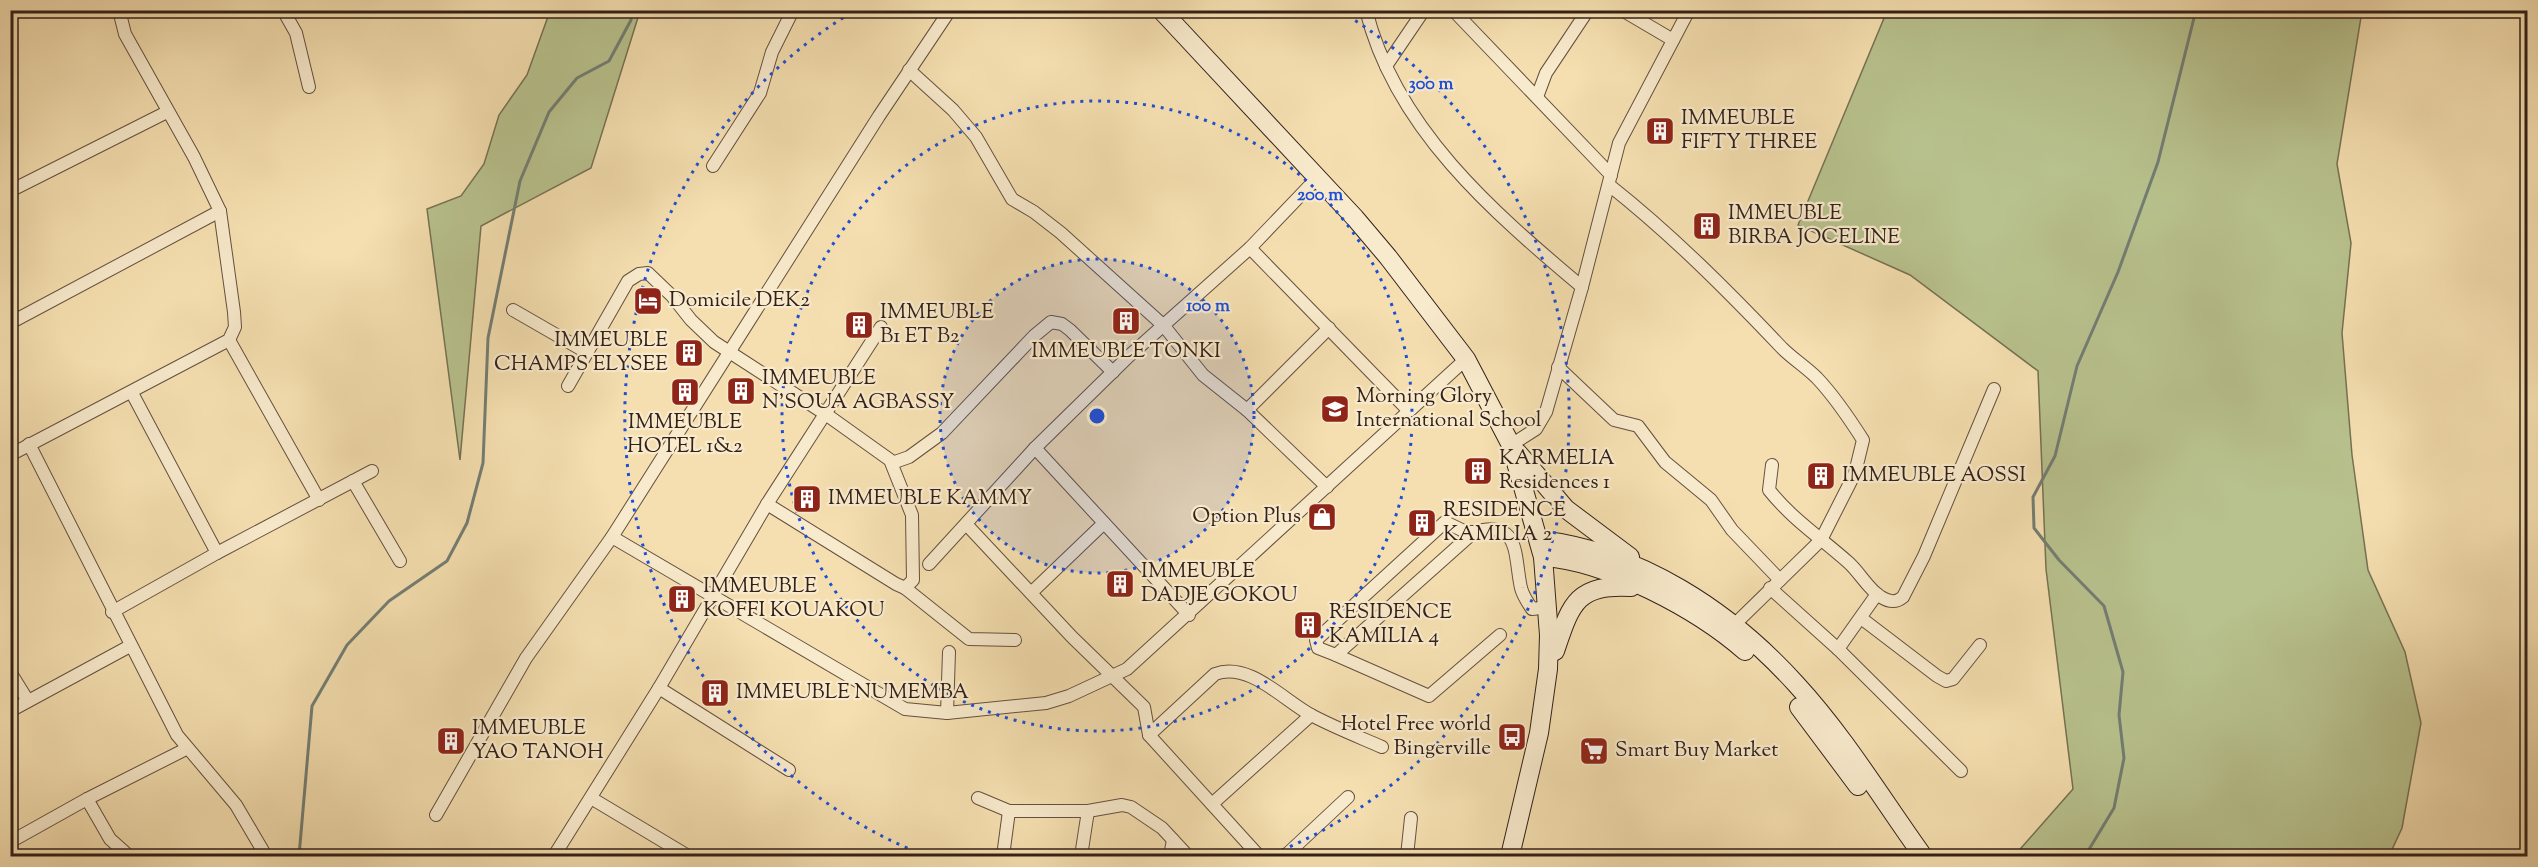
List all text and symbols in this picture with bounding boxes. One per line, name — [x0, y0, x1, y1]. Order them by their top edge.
text: 300 m — [1409, 72, 1454, 98]
place label: IMMEUBLE FIFTY THREE — [1681, 104, 1817, 158]
building icon: IMMEUBLE FIFTY THREE — [1644, 115, 1676, 147]
text: 200 m — [1297, 183, 1343, 209]
place label: IMMEUBLE BIRBA JOCELINE — [1728, 199, 1900, 253]
building icon: IMMEUBLE BIRBA JOCELINE — [1691, 210, 1723, 242]
hotel icon: Domicile DEK2 — [632, 285, 664, 317]
place label: Domicile DEK2 — [669, 286, 810, 316]
text: 100 m — [1186, 294, 1230, 320]
place label: IMMEUBLE B1 ET B2 — [880, 298, 994, 352]
building icon: IMMEUBLE TONKI — [1110, 305, 1142, 337]
building icon: IMMEUBLE B1 ET B2 — [843, 309, 875, 341]
place label: IMMEUBLE CHAMPS ELYSEE — [494, 326, 668, 380]
building icon: IMMEUBLE CHAMPS ELYSEE — [673, 337, 705, 369]
place label: IMMEUBLE TONKI — [1031, 337, 1221, 367]
place label: IMMEUBLE N'SOUA AGBASSY — [762, 364, 954, 418]
building icon: IMMEUBLE N'SOUA AGBASSY — [725, 375, 757, 407]
building icon: IMMEUBLE HOTEL 1&2 — [669, 376, 701, 408]
place label: Morning Glory International School — [1356, 382, 1542, 436]
school or university icon: Morning Glory International School — [1319, 393, 1351, 425]
centre of rings — [1087, 406, 1107, 426]
place label: IMMEUBLE HOTEL 1&2 — [627, 408, 743, 462]
place label: KARMELIA Residences 1 — [1499, 444, 1615, 498]
building icon: KARMELIA Residences 1 — [1462, 455, 1494, 487]
building icon: IMMEUBLE AOSSI — [1805, 460, 1837, 492]
place label: IMMEUBLE AOSSI — [1842, 461, 2026, 491]
building icon: IMMEUBLE KAMMY — [791, 483, 823, 515]
place label: IMMEUBLE KAMMY — [828, 484, 1032, 514]
place label: RESIDENCE KAMILIA 2 — [1443, 496, 1566, 550]
shop icon: Option Plus — [1306, 501, 1338, 533]
place label: Option Plus — [1192, 502, 1301, 532]
building icon: RESIDENCE KAMILIA 2 — [1406, 507, 1438, 539]
place label: IMMEUBLE DADJE GOKOU — [1141, 557, 1297, 611]
building icon: IMMEUBLE DADJE GOKOU — [1104, 568, 1136, 600]
place label: IMMEUBLE KOFFI KOUAKOU — [703, 572, 884, 626]
building icon: IMMEUBLE KOFFI KOUAKOU — [666, 583, 698, 615]
place label: RESIDENCE KAMILIA 4 — [1329, 598, 1452, 652]
building icon: RESIDENCE KAMILIA 4 — [1292, 609, 1324, 641]
building icon: IMMEUBLE NUMEMBA — [699, 677, 731, 709]
place label: IMMEUBLE NUMEMBA — [736, 678, 969, 708]
place label: Hotel Free world Bingerville — [1341, 710, 1491, 764]
place label: IMMEUBLE YAO TANOH — [472, 714, 604, 768]
bus stop icon: Hotel Free world Bingerville — [1496, 721, 1528, 753]
building icon: IMMEUBLE YAO TANOH — [435, 725, 467, 757]
supermarket icon: Smart Buy Market — [1578, 735, 1610, 767]
place label: Smart Buy Market — [1615, 736, 1778, 766]

